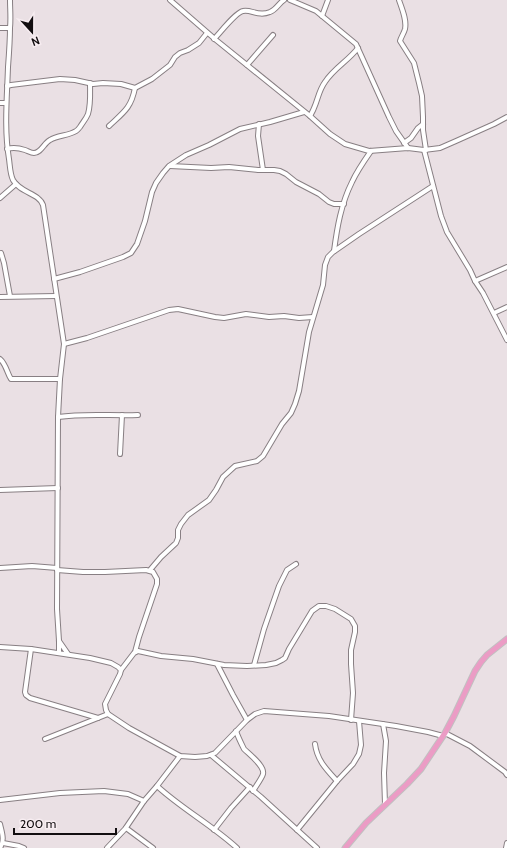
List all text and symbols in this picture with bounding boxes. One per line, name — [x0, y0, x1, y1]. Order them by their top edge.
north arrow — [12, 12, 52, 52]
text: N — [29, 33, 42, 49]
scale bar — [14, 810, 116, 836]
text: 200 m — [20, 816, 56, 831]

